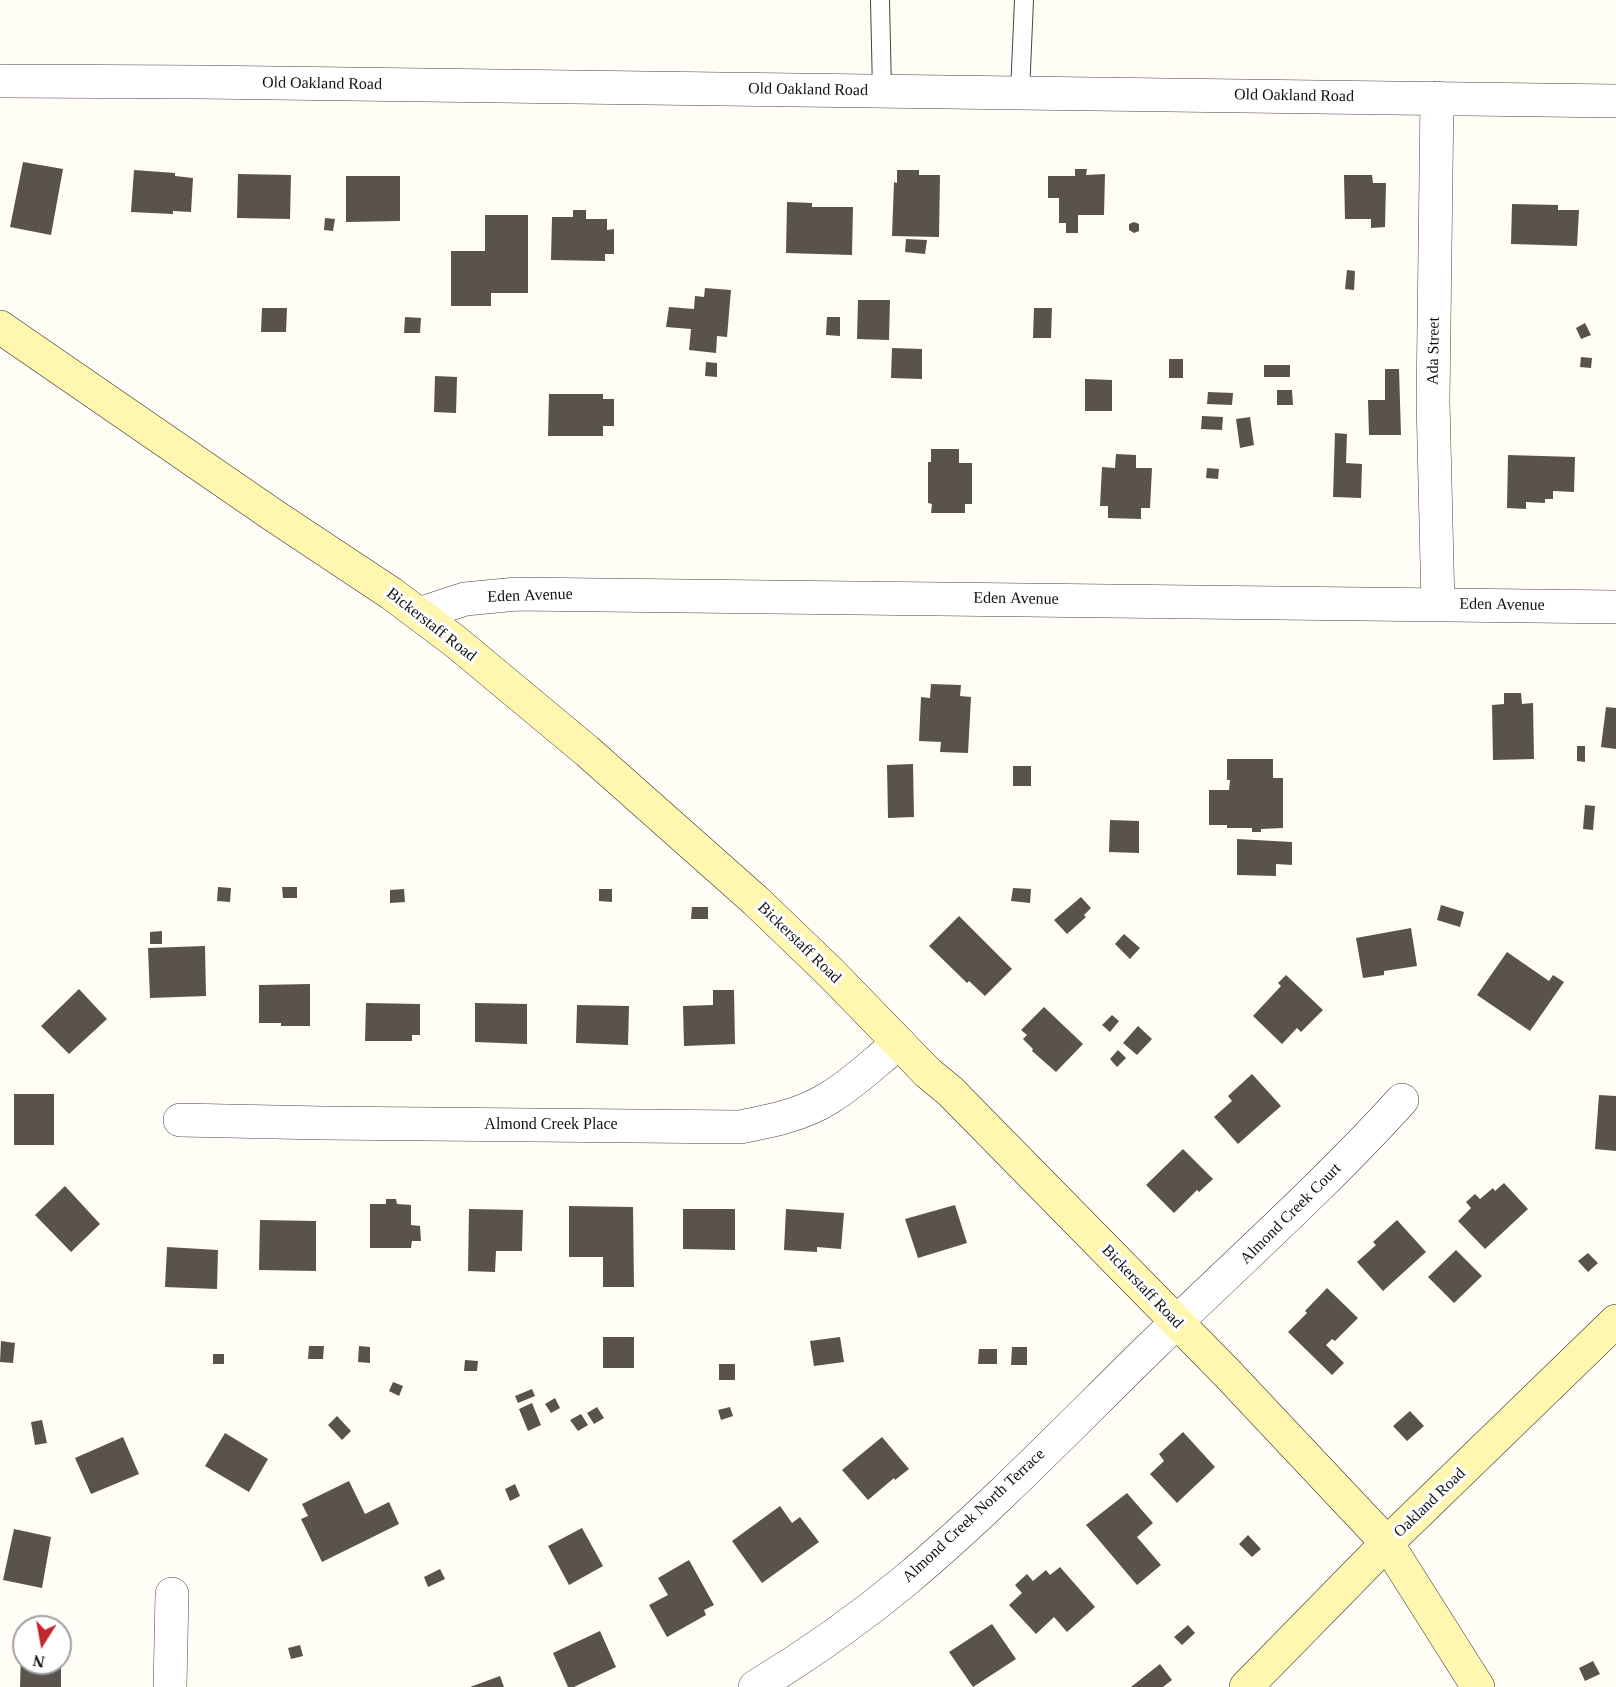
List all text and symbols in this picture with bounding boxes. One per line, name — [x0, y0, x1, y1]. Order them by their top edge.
street label: Old Oakland Road — [262, 73, 382, 95]
street label: Old Oakland Road — [748, 79, 868, 101]
street label: Old Oakland Road — [1234, 85, 1354, 107]
street label: Ada Street — [1424, 317, 1444, 385]
street label: Bickerstaff Road — [382, 584, 480, 666]
street label: Eden Avenue — [487, 585, 573, 607]
street label: Eden Avenue — [973, 589, 1059, 609]
street label: Eden Avenue — [1459, 595, 1545, 615]
street label: Bickerstaff Road — [753, 898, 845, 988]
street label: Almond Creek Place — [484, 1115, 618, 1135]
street label: Almond Creek Court — [1236, 1159, 1346, 1269]
street label: Bickerstaff Road — [1097, 1241, 1187, 1333]
street label: Almond Creek North Terrace — [899, 1445, 1049, 1587]
street label: Oakland Road — [1390, 1464, 1470, 1542]
north arrow — [12, 1615, 72, 1675]
text: N — [32, 1652, 46, 1671]

